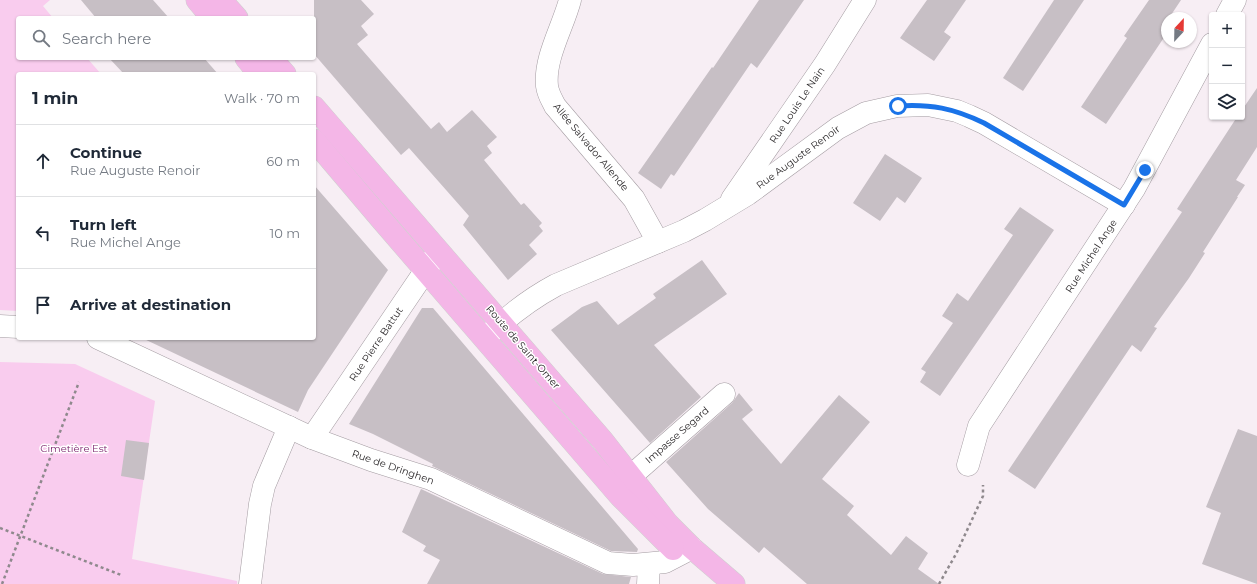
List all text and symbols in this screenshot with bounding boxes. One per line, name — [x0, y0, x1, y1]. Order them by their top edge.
north arrow — [1161, 12, 1197, 48]
map controls — [1209, 12, 1245, 120]
button: + — [1209, 12, 1245, 48]
search box — [16, 16, 316, 60]
icon: search — [30, 27, 52, 49]
text: Search here — [62, 29, 151, 48]
button: − — [1209, 48, 1245, 84]
street label: Rue Louis Le Nain — [767, 64, 827, 146]
button: layers — [1209, 84, 1245, 120]
text: 1 min — [32, 88, 78, 108]
text: Walk · 70 m — [224, 90, 300, 106]
route start — [889, 97, 907, 115]
street label: Allée Salvador Allende — [550, 100, 632, 194]
street label: Rue Auguste Renoir — [754, 122, 842, 192]
text: Continue — [70, 143, 142, 162]
icon: ahead — [32, 150, 54, 172]
text: 60 m — [266, 153, 300, 169]
route end — [1136, 161, 1154, 179]
text: Rue Auguste Renoir — [70, 162, 201, 178]
text: Turn left — [70, 215, 137, 234]
street label: Rue Michel Ange — [1062, 217, 1120, 295]
icon: left — [32, 222, 54, 244]
text: 10 m — [270, 225, 300, 241]
text: Rue Michel Ange — [70, 234, 181, 250]
icon: arrive — [32, 294, 54, 316]
text: Arrive at destination — [70, 295, 231, 314]
street label: Route de Saint-Omer — [483, 303, 563, 391]
street label: Rue Pierre Battut — [346, 304, 406, 384]
street label: Impasse Segard — [642, 404, 712, 466]
park label: Cimetière Est — [40, 442, 108, 455]
street label: Rue de Dringhen — [350, 447, 436, 487]

